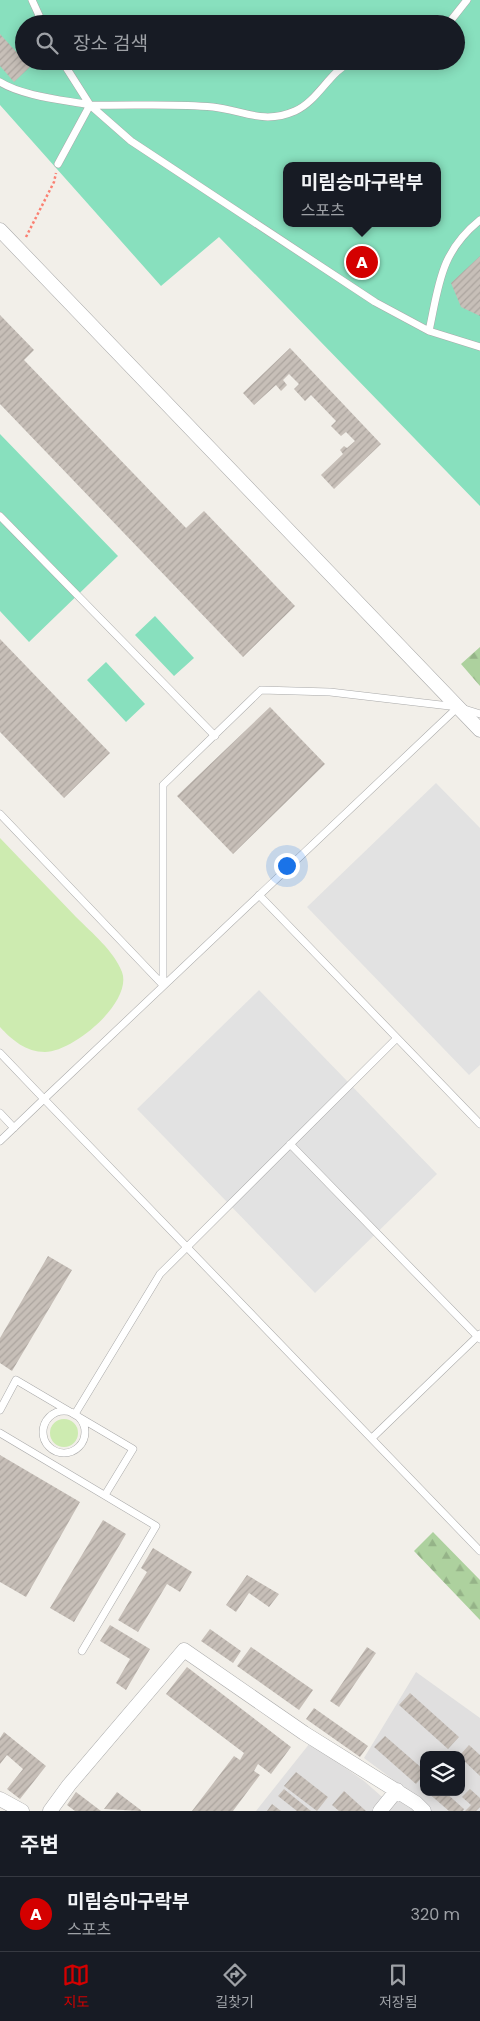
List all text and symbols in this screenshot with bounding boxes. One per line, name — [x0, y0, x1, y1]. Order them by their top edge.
search box — [15, 15, 465, 70]
icon: search — [33, 29, 61, 57]
text: 장소 검색 — [73, 30, 148, 57]
popup — [283, 162, 441, 227]
text: 미림승마구락부 — [301, 169, 423, 196]
text: 스포츠 — [301, 199, 345, 222]
pin: A — [346, 243, 378, 281]
your location — [274, 853, 300, 879]
map controls — [420, 1751, 465, 1796]
button: layers — [420, 1751, 465, 1796]
text: 주변 — [20, 1830, 59, 1859]
text: 미림승마구락부 — [67, 1888, 189, 1915]
text: A — [30, 1903, 42, 1926]
text: 320 m — [411, 1903, 460, 1926]
text: 스포츠 — [67, 1918, 111, 1941]
tab: 지도 — [62, 1961, 90, 2013]
tab: 길찾기 — [215, 1961, 254, 2013]
tab: 저장됨 — [379, 1961, 418, 2013]

